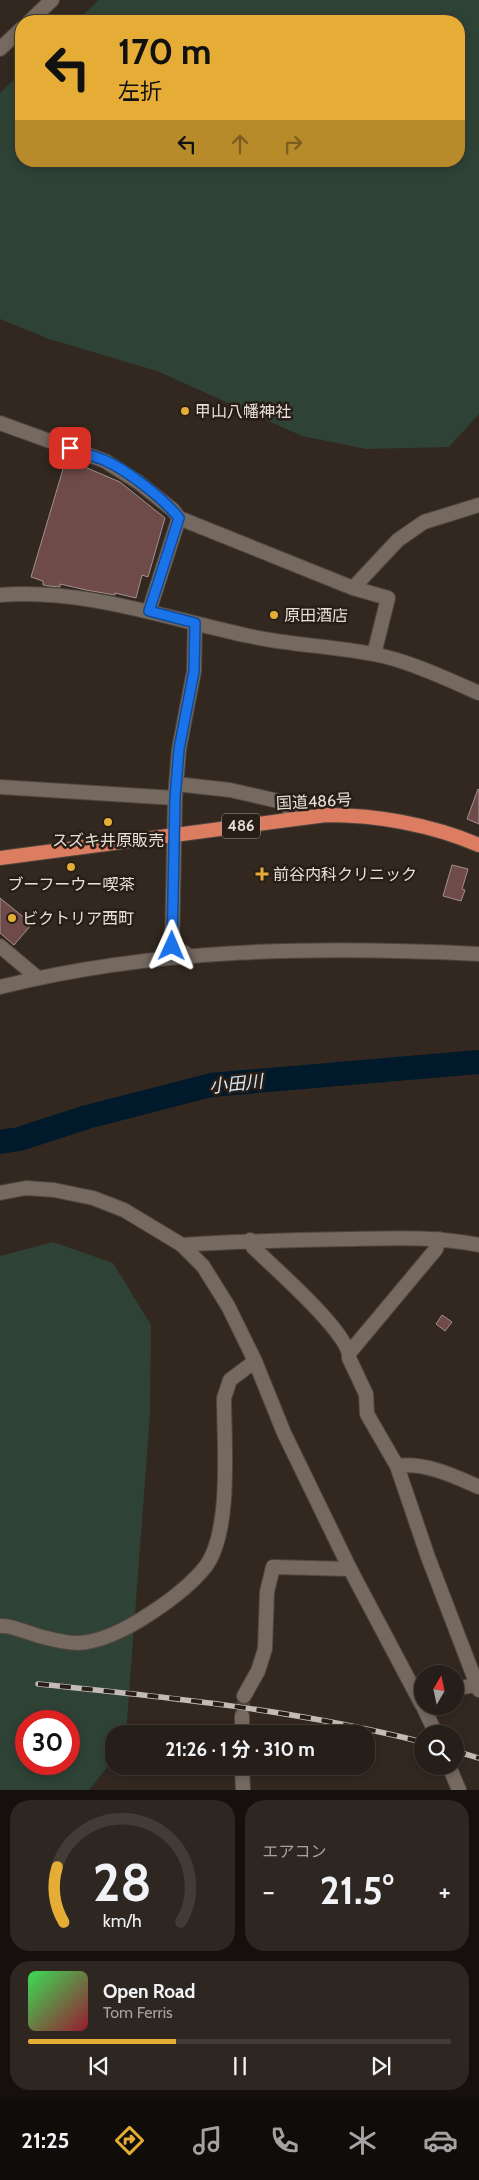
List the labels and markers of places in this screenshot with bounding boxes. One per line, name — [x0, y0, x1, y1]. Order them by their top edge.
place label: 甲山八幡神社 — [195, 402, 291, 421]
marker: 甲山八幡神社 — [179, 405, 191, 417]
pin — [49, 427, 91, 469]
place label: 原田酒店 — [284, 606, 348, 625]
marker: 原田酒店 — [268, 609, 280, 621]
marker: スズキ井原販売 — [102, 816, 114, 828]
place label: スズキ井原販売 — [52, 831, 164, 850]
marker: ブーフーウー喫茶 — [65, 861, 77, 873]
place label: 前谷内科クリニック — [273, 865, 417, 884]
marker: 前谷内科クリニック — [255, 867, 269, 881]
place label: ブーフーウー喫茶 — [7, 875, 135, 894]
place label: ビクトリア西町 — [22, 909, 134, 928]
marker: ビクトリア西町 — [6, 912, 18, 924]

